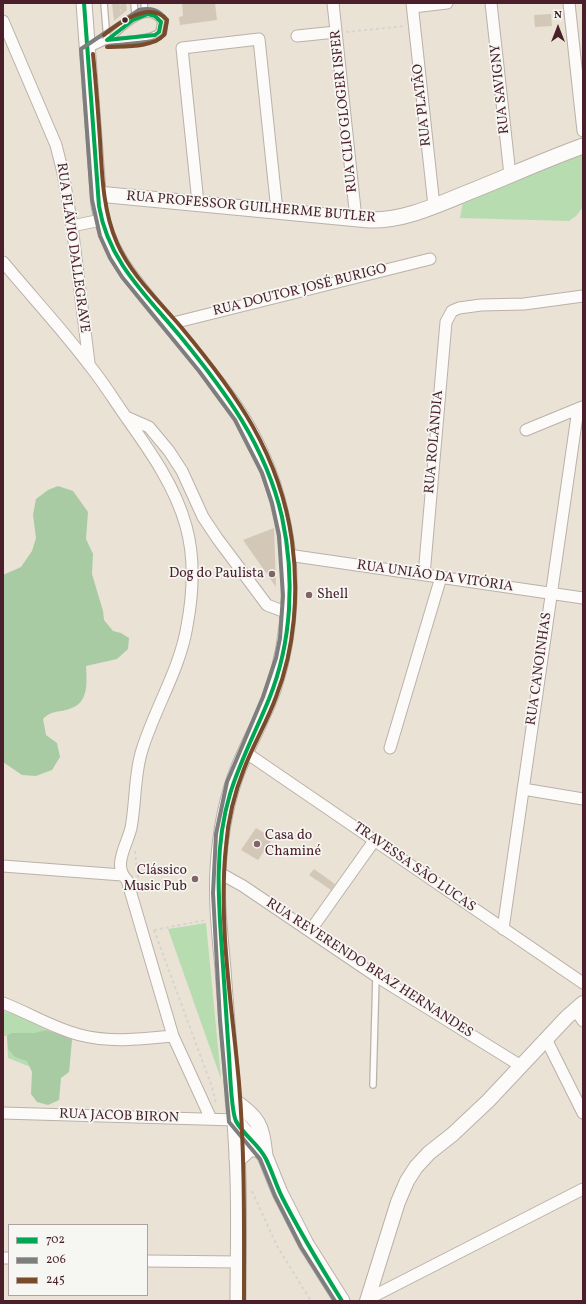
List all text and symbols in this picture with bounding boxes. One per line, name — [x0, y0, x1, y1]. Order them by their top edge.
north arrow — [538, 8, 578, 48]
text: N — [554, 8, 562, 23]
unlabelled marker — [120, 15, 130, 25]
street label: RUA CLIO GLOGER ISFER — [328, 29, 362, 193]
street label: RUA SAVIGNY — [488, 43, 514, 135]
street label: RUA PLATÃO — [410, 63, 436, 147]
street label: RUA FLÁVIO DALLEGRAVE — [52, 162, 92, 334]
street label: RUA PROFESSOR GUILHERME BUTLER — [126, 189, 376, 227]
street label: RUA DOUTOR JOSÉ BURIGO — [211, 261, 389, 321]
street label: RUA ROLÂNDIA — [422, 389, 448, 495]
street label: RUA UNIÃO DA VITÓRIA — [356, 558, 514, 596]
place label: Dog do Paulista — [169, 566, 264, 582]
marker: Dog do Paulista — [267, 569, 277, 579]
place label: Shell — [317, 587, 348, 603]
marker: Shell — [304, 590, 314, 600]
street label: RUA CANOINHAS — [524, 611, 556, 727]
street label: TRAVESSA SÃO LUCAS — [350, 819, 478, 917]
place label: Casa do Chaminé — [265, 828, 321, 860]
marker: Casa do Chaminé — [252, 839, 262, 849]
place label: Clássico Music Pub — [123, 863, 187, 896]
marker: Clássico Music Pub — [190, 874, 200, 884]
street label: RUA REVERENDO BRAZ HERNANDES — [262, 896, 476, 1042]
street label: RUA JACOB BIRON — [59, 1107, 179, 1127]
legend — [8, 1224, 148, 1296]
text: 702 — [46, 1232, 65, 1248]
text: 206 — [46, 1252, 66, 1268]
text: 245 — [46, 1272, 65, 1288]

